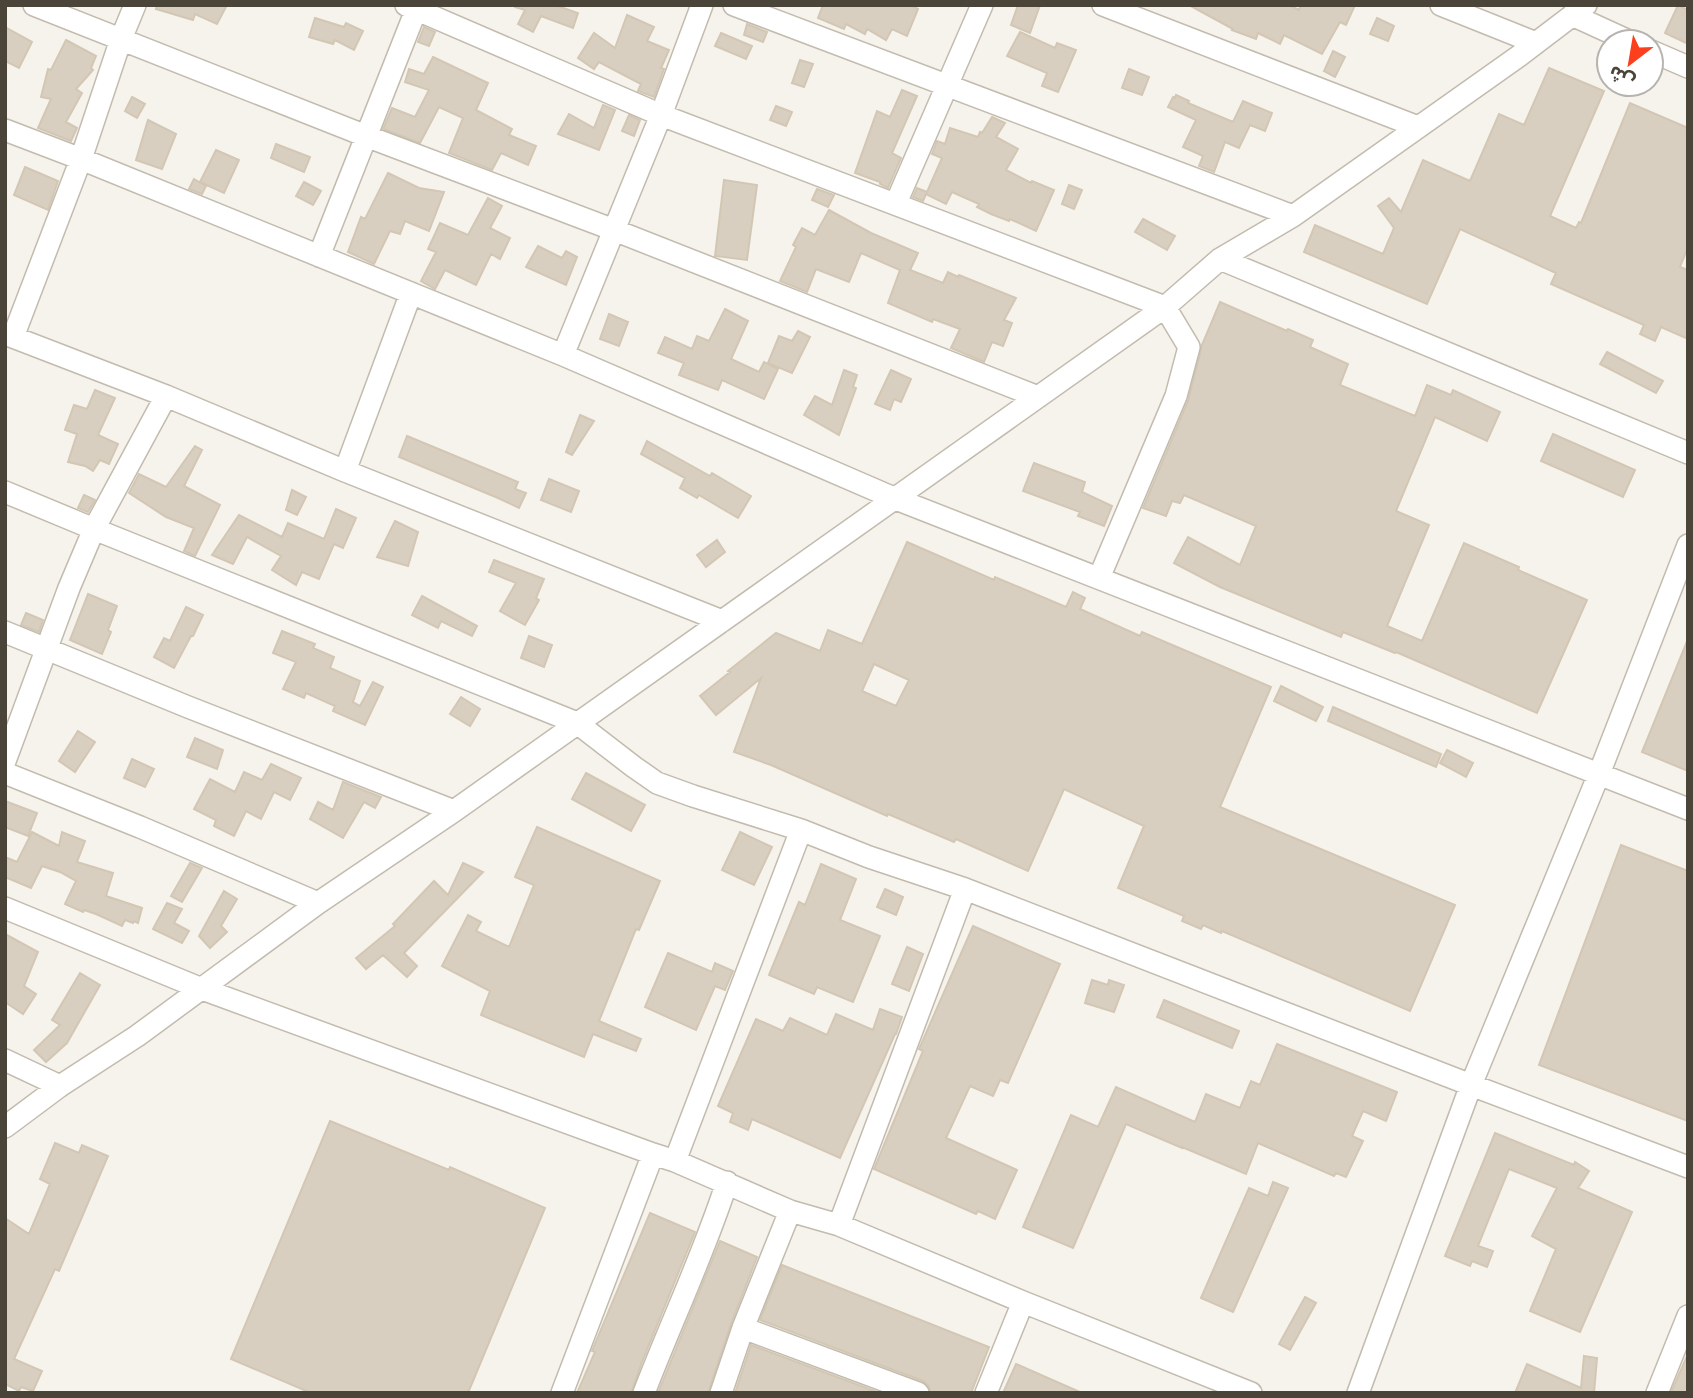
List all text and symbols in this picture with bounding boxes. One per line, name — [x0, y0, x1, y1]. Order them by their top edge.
north arrow — [1595, 28, 1665, 98]
text: ش — [1604, 61, 1638, 94]

